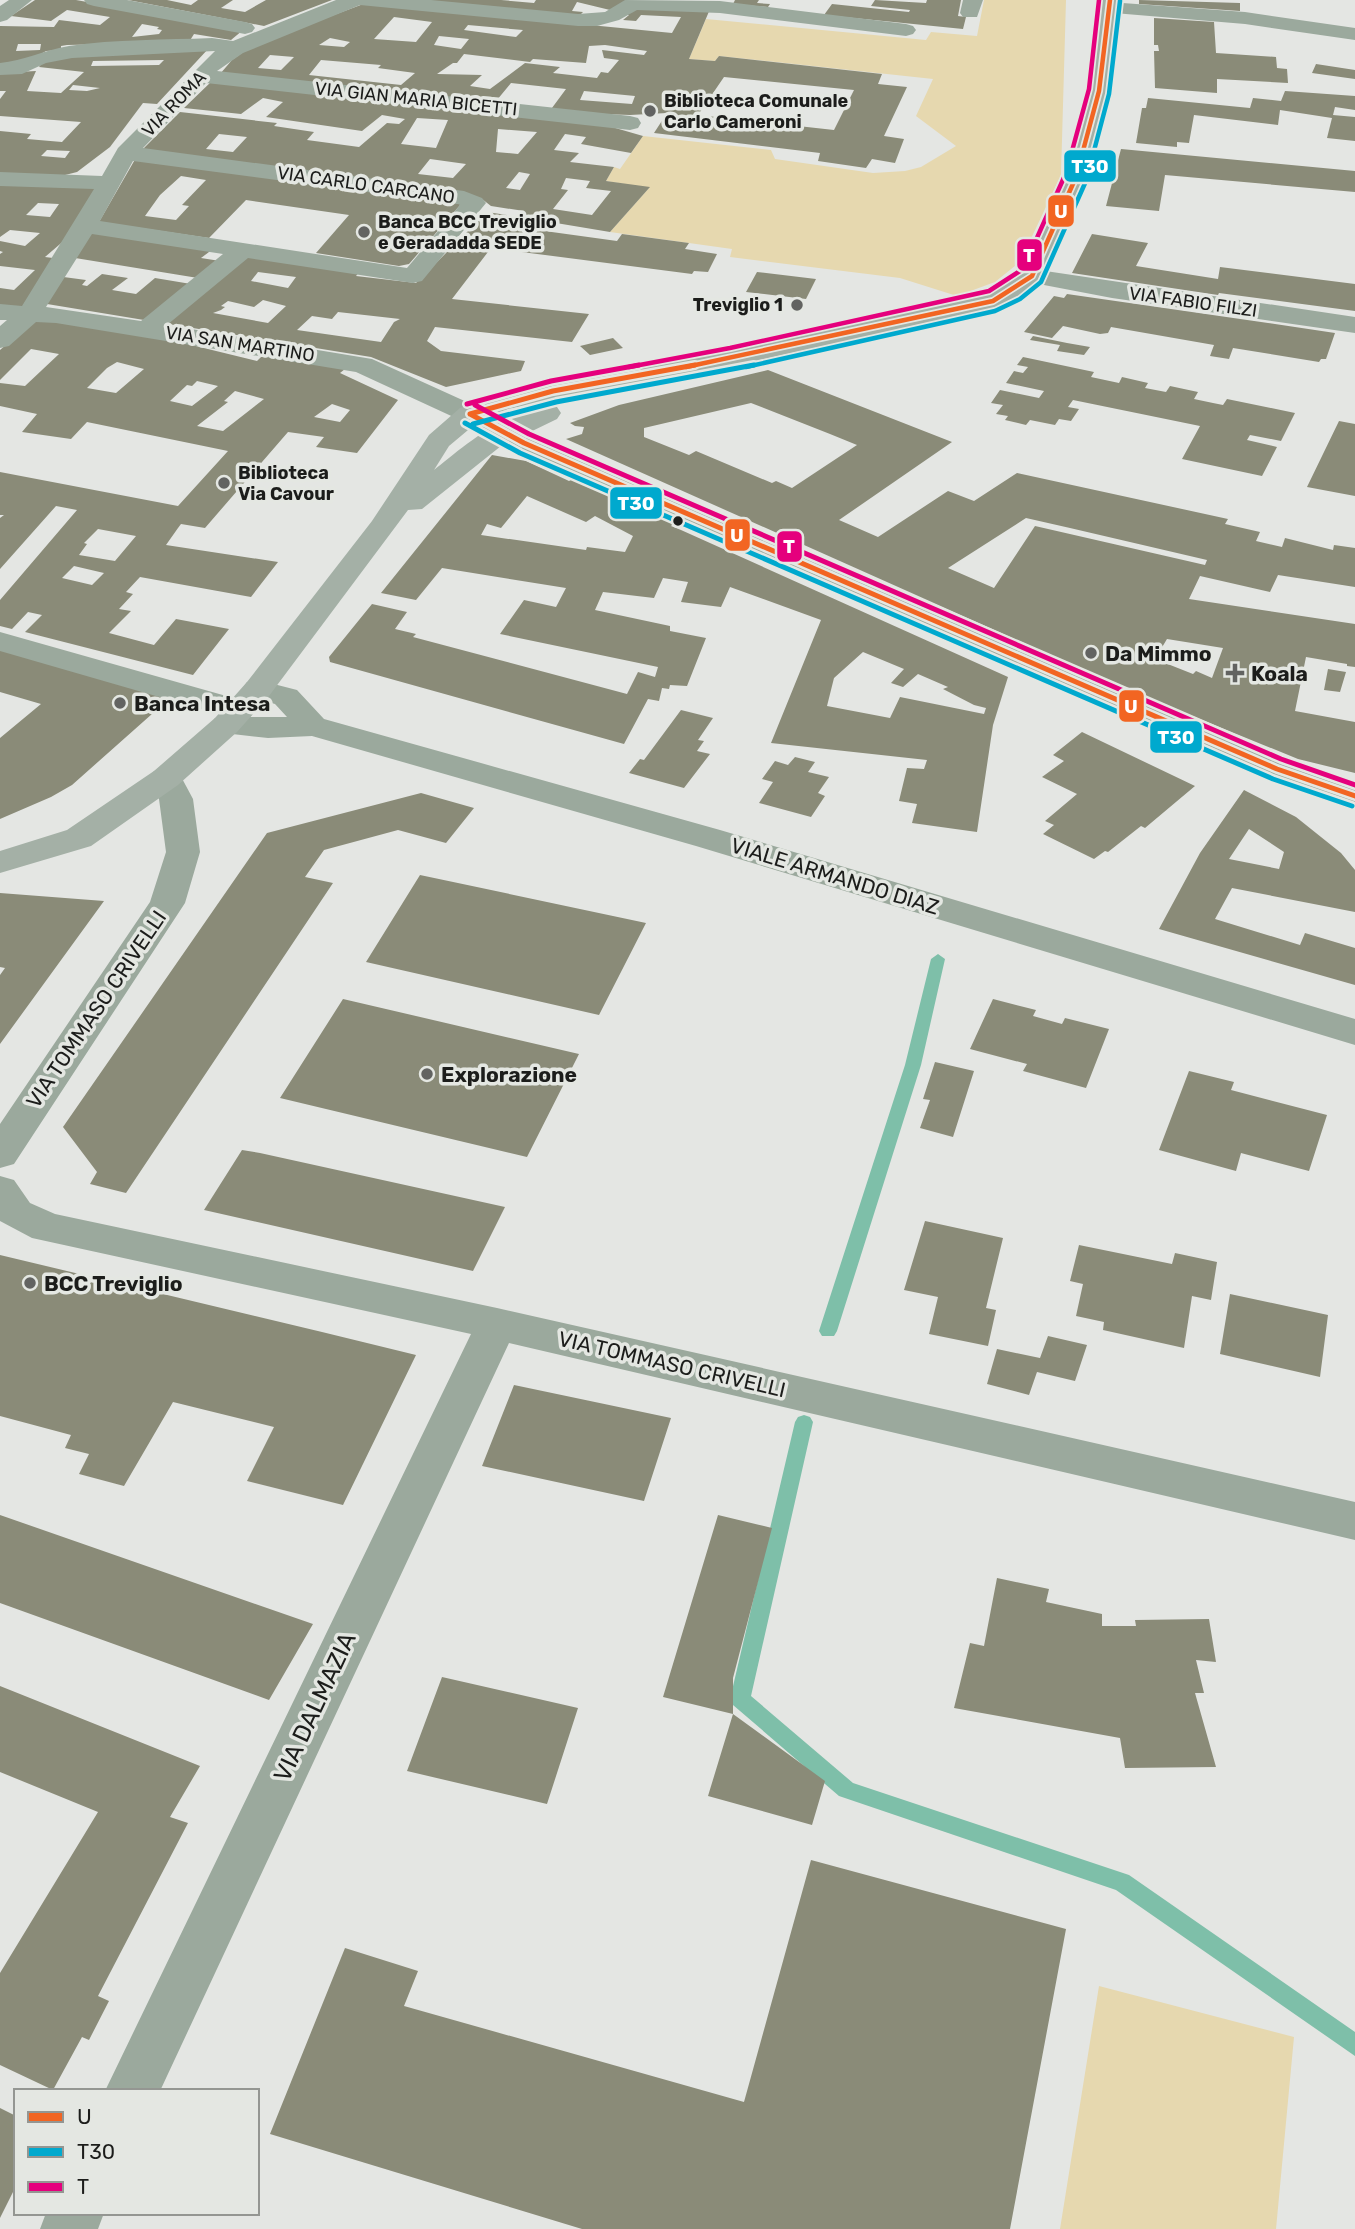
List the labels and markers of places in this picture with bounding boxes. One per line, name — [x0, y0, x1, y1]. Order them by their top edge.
place label: Biblioteca Comunale Carlo Cameroni — [664, 90, 849, 133]
marker: Biblioteca Comunale Carlo Cameroni — [642, 103, 658, 119]
place label: Banca BCC Treviglio e Geradadda SEDE — [378, 211, 557, 254]
marker: Banca BCC Treviglio e Geradadda SEDE — [356, 224, 372, 240]
place label: Treviglio 1 — [693, 294, 783, 316]
marker: Treviglio 1 — [789, 297, 805, 313]
place label: Biblioteca Via Cavour — [238, 462, 334, 505]
marker: Biblioteca Via Cavour — [216, 475, 232, 491]
unlabelled marker — [671, 514, 685, 528]
place label: Da Mimmo — [1105, 641, 1212, 666]
marker: Da Mimmo — [1083, 645, 1099, 661]
place label: Koala — [1251, 661, 1308, 686]
marker: Koala — [1225, 663, 1245, 683]
place label: Banca Intesa — [134, 691, 270, 716]
marker: Banca Intesa — [112, 695, 128, 711]
place label: Explorazione — [441, 1062, 577, 1087]
marker: Explorazione — [419, 1066, 435, 1082]
place label: BCC Treviglio — [44, 1271, 183, 1296]
marker: BCC Treviglio — [22, 1275, 38, 1291]

